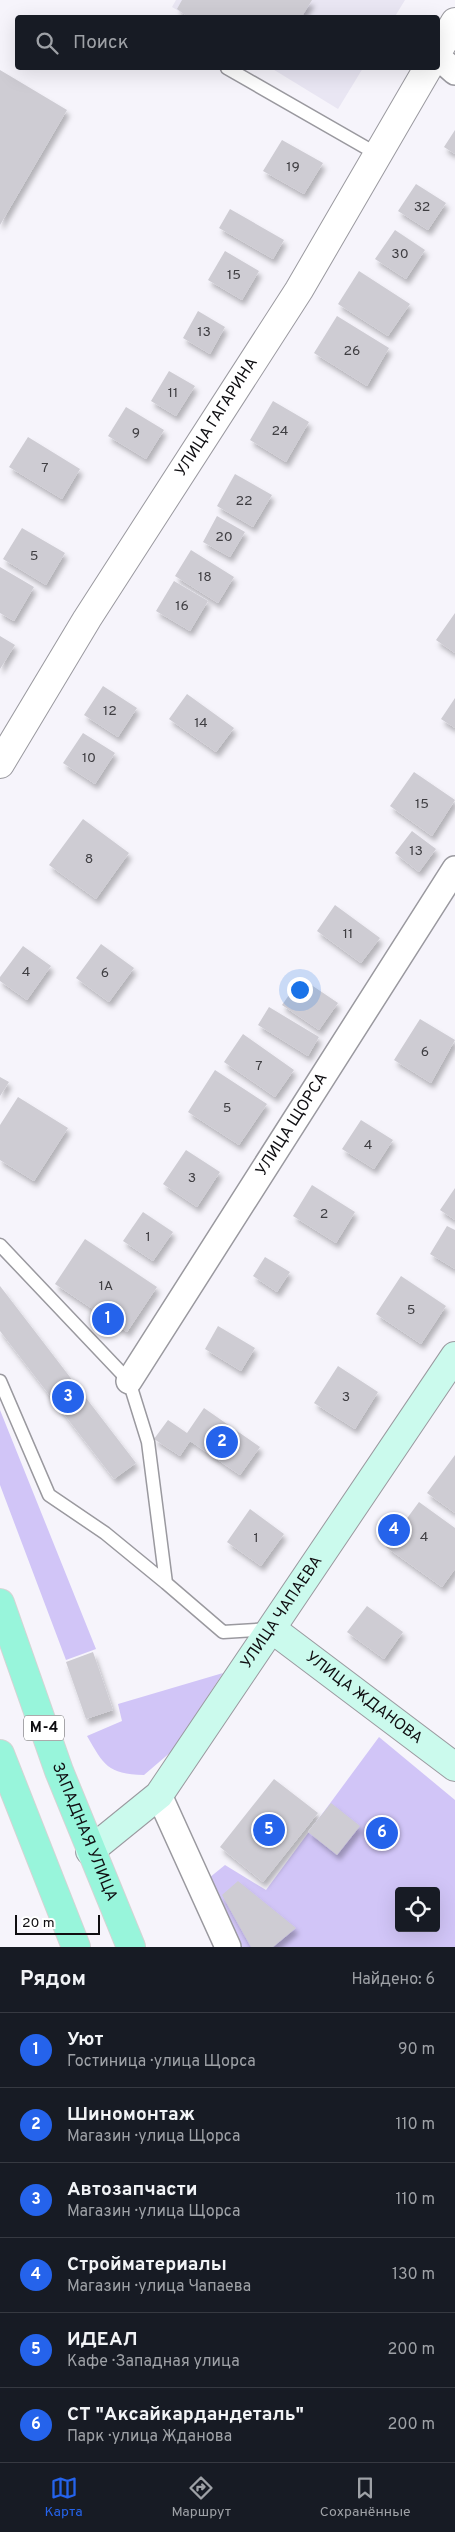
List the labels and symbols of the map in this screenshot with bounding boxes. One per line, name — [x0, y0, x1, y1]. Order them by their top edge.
house number: 19 — [286, 159, 300, 176]
house number: 32 — [414, 199, 430, 216]
house number: 30 — [391, 246, 409, 263]
house number: 15 — [227, 267, 241, 284]
house number: 13 — [197, 324, 211, 341]
house number: 26 — [344, 343, 360, 360]
street label: УЛИЦА ГАГАРИНА — [171, 354, 263, 481]
house number: 11 — [168, 385, 178, 402]
house number: 24 — [271, 423, 289, 440]
house number: 9 — [132, 425, 140, 442]
house number: 7 — [41, 460, 49, 477]
house number: 22 — [235, 493, 253, 510]
house number: 20 — [215, 529, 233, 546]
house number: 5 — [30, 548, 38, 565]
house number: 18 — [198, 569, 212, 586]
house number: 16 — [175, 598, 189, 615]
house number: 12 — [103, 703, 117, 720]
house number: 14 — [194, 715, 208, 732]
house number: 10 — [82, 750, 96, 767]
house number: 15 — [415, 796, 429, 813]
house number: 13 — [409, 843, 423, 860]
house number: 8 — [85, 851, 93, 868]
house number: 11 — [343, 926, 353, 943]
house number: 4 — [22, 964, 30, 981]
house number: 6 — [101, 965, 109, 982]
your location — [287, 977, 313, 1003]
house number: 6 — [421, 1044, 429, 1061]
house number: 7 — [255, 1058, 263, 1075]
street label: УЛИЦА ЩОРСА — [252, 1069, 333, 1180]
house number: 5 — [223, 1100, 231, 1117]
house number: 4 — [364, 1137, 372, 1154]
house number: 3 — [188, 1170, 196, 1187]
house number: 2 — [320, 1206, 328, 1223]
house number: 1 — [145, 1229, 151, 1246]
house number: 1А — [99, 1278, 113, 1295]
pin: 1 — [92, 1300, 124, 1338]
house number: 5 — [407, 1302, 415, 1319]
pin: 3 — [52, 1378, 84, 1416]
house number: 3 — [342, 1389, 350, 1406]
pin: 2 — [206, 1423, 238, 1461]
pin: 4 — [378, 1511, 410, 1549]
house number: 4 — [420, 1529, 428, 1546]
house number: 1 — [253, 1530, 259, 1547]
street label: УЛИЦА ЧАПАЕВА — [237, 1552, 327, 1673]
street label: УЛИЦА ЖДАНОВА — [301, 1648, 427, 1749]
road number: М-4 — [24, 1716, 64, 1740]
street label: ЗАПАДНАЯ УЛИЦА — [47, 1760, 121, 1905]
pin: 5 — [253, 1811, 285, 1849]
pin: 6 — [366, 1814, 398, 1852]
scale bar — [15, 1912, 100, 1935]

